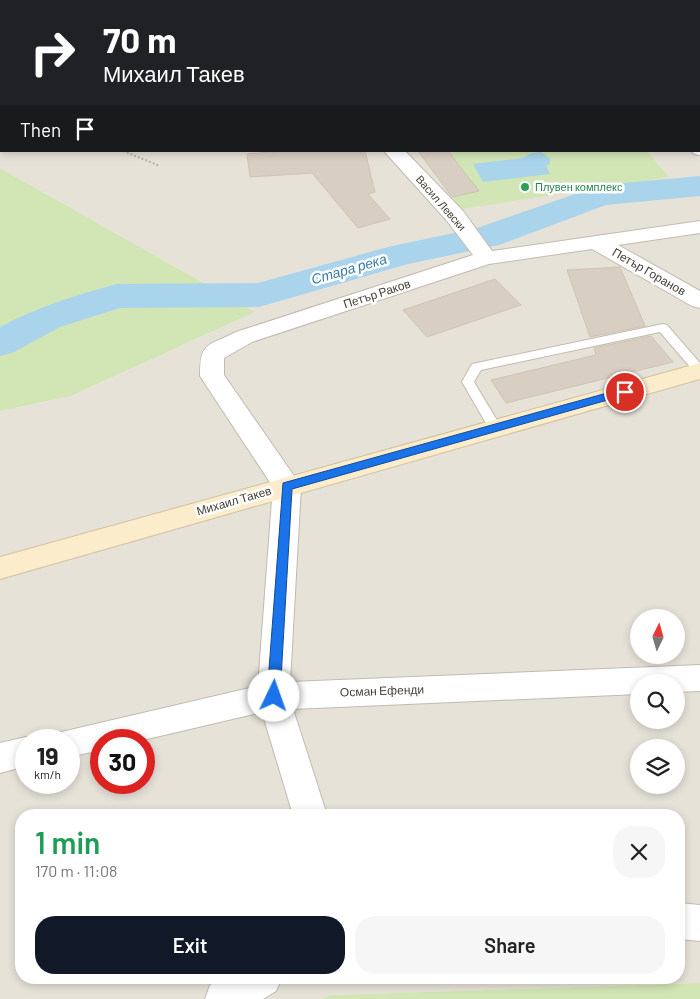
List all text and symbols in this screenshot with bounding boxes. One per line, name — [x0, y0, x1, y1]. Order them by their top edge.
text: 70 m — [103, 18, 177, 60]
icon: right — [20, 20, 85, 85]
text: Михаил Такев — [103, 60, 245, 86]
icon: arrive — [71, 115, 99, 143]
text: Then — [20, 118, 61, 141]
street label: Васил Левски — [414, 172, 469, 233]
place label: Плувен комплекс — [535, 180, 623, 193]
marker: Плувен комплекс — [519, 181, 531, 193]
street label: Петър Горанов — [610, 244, 689, 299]
water label: Стара река — [309, 250, 389, 287]
street label: Петър Раков — [341, 276, 412, 311]
pin — [604, 371, 646, 413]
icon: arrive — [611, 378, 639, 406]
street label: Михаил Такев — [195, 483, 273, 517]
north arrow — [630, 609, 685, 664]
map controls — [630, 609, 685, 794]
position arrow — [247, 669, 299, 721]
button: search — [630, 674, 685, 729]
street label: Осман Ефенди — [340, 682, 424, 699]
speed limit sign: 30 — [90, 729, 155, 794]
button: layers — [630, 739, 685, 794]
text: 19 — [36, 740, 59, 770]
text: km/h — [34, 767, 61, 781]
text: 1 min — [35, 824, 100, 860]
button: close — [613, 826, 665, 878]
text: 170 m · 11:08 — [35, 861, 117, 880]
button: Exit — [35, 916, 345, 974]
button: Share — [355, 916, 665, 974]

